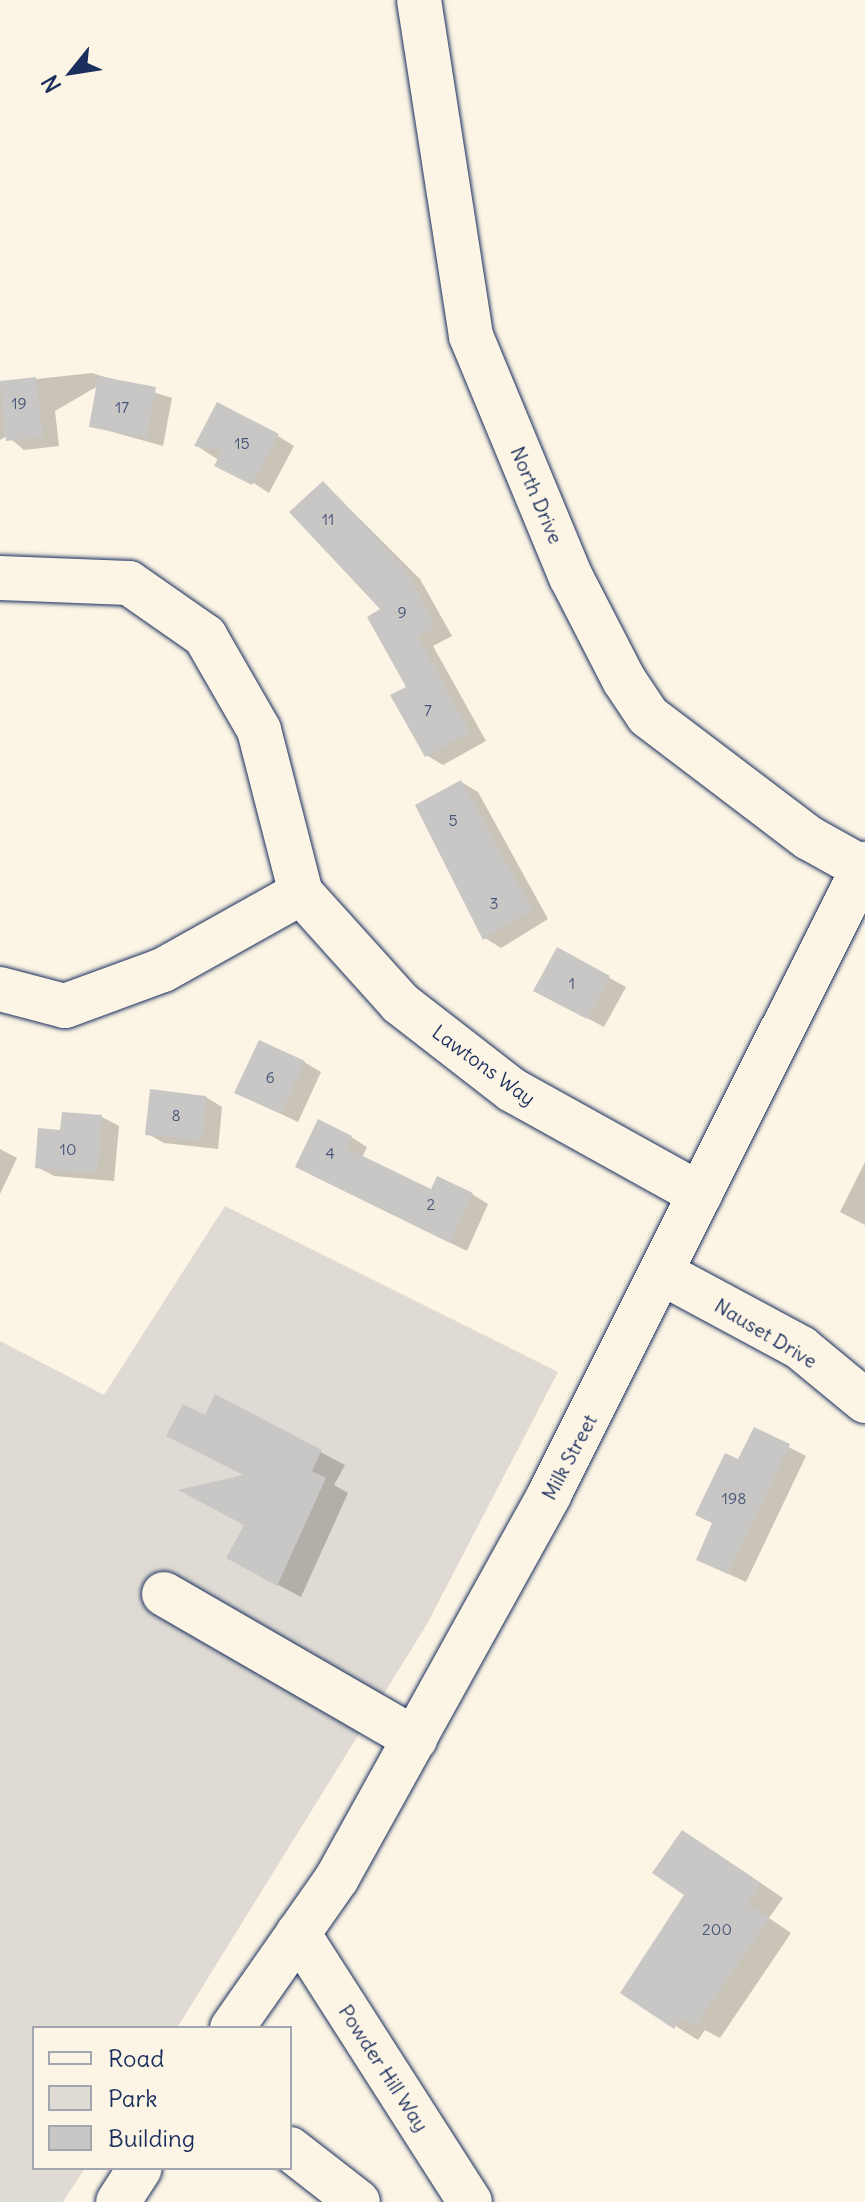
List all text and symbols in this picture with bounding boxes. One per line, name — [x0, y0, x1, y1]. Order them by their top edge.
north arrow — [32, 32, 112, 112]
text: N — [35, 70, 67, 98]
house number: 19 — [11, 393, 27, 413]
house number: 17 — [115, 397, 129, 417]
house number: 15 — [234, 433, 250, 453]
street label: North Drive — [506, 443, 568, 547]
house number: 11 — [322, 509, 334, 529]
house number: 9 — [397, 602, 407, 622]
house number: 7 — [424, 700, 432, 720]
house number: 5 — [448, 810, 458, 830]
house number: 3 — [489, 893, 499, 913]
house number: 1 — [569, 973, 575, 993]
street label: Lawtons Way — [428, 1020, 540, 1110]
house number: 6 — [265, 1067, 275, 1087]
house number: 8 — [171, 1105, 181, 1125]
house number: 10 — [60, 1139, 76, 1159]
house number: 4 — [325, 1143, 335, 1163]
house number: 2 — [427, 1194, 435, 1214]
street label: Nauset Drive — [710, 1293, 822, 1373]
street label: Milk Street — [536, 1410, 602, 1504]
house number: 198 — [722, 1488, 746, 1508]
house number: 200 — [702, 1919, 732, 1939]
street label: Powder Hill Way — [334, 2000, 434, 2136]
legend — [32, 2026, 292, 2170]
text: Road — [108, 2043, 164, 2073]
text: Park — [108, 2083, 158, 2113]
text: Building — [108, 2123, 195, 2153]

